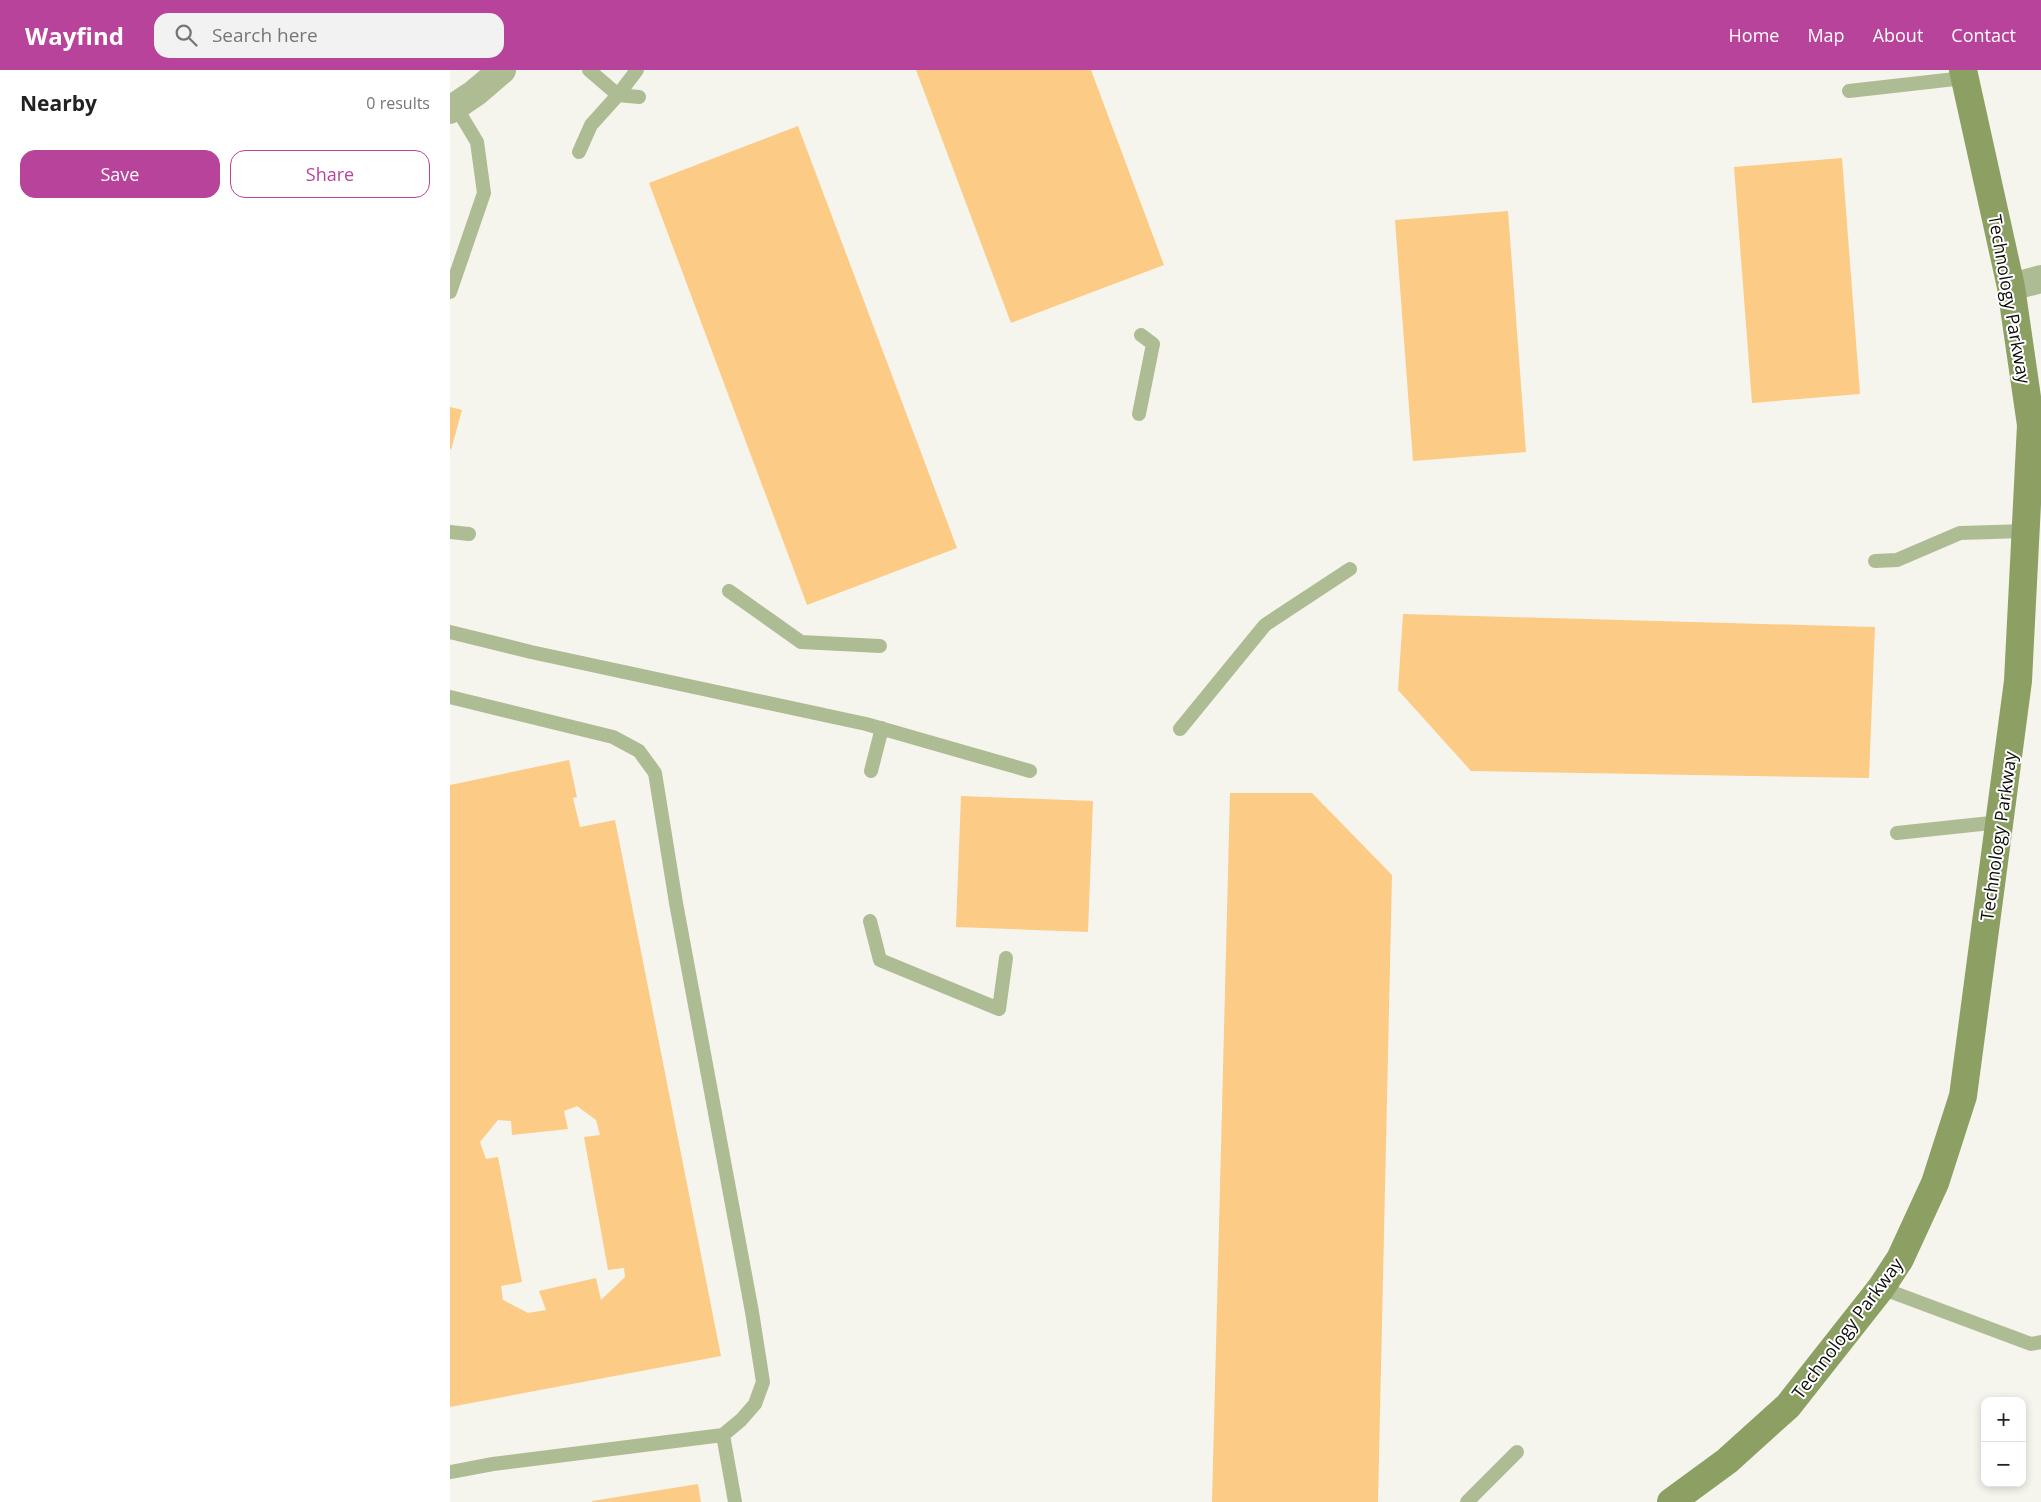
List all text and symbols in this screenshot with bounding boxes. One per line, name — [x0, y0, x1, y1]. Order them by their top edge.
search box — [154, 13, 504, 58]
text: Wayfind — [25, 19, 124, 52]
icon: search — [172, 21, 200, 49]
text: Search here — [212, 22, 318, 48]
text: Home — [1729, 23, 1779, 47]
text: Map — [1807, 23, 1845, 47]
text: About — [1873, 23, 1923, 47]
text: Contact — [1951, 23, 2016, 47]
text: Nearby — [20, 89, 97, 117]
text: 0 results — [366, 92, 430, 114]
button: Save — [20, 150, 220, 198]
button: Share — [230, 150, 430, 198]
street label: Technology Parkway — [1983, 213, 2037, 386]
street label: Technology Parkway — [1974, 749, 2022, 922]
street label: Technology Parkway — [1786, 1252, 1909, 1404]
map controls — [1981, 1397, 2026, 1487]
button: + — [1981, 1397, 2026, 1442]
button: − — [1981, 1442, 2026, 1487]

